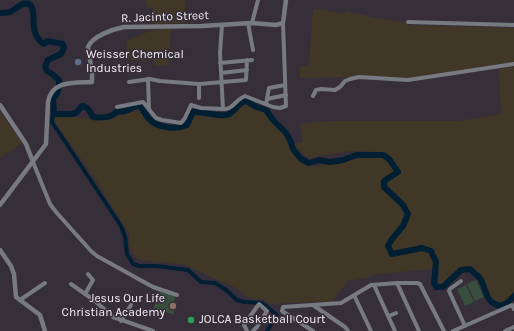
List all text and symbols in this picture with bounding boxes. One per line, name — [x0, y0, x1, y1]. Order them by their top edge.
street label: R. Jacinto Street — [121, 8, 209, 26]
place label: Weisser Chemical Industries — [86, 48, 184, 76]
marker: Weisser Chemical Industries — [73, 57, 83, 67]
place label: Jesus Our Life Christian Academy — [62, 292, 165, 320]
marker: Jesus Our Life Christian Academy — [168, 301, 178, 311]
place label: JOLCA Basketball Court — [199, 313, 325, 327]
marker: JOLCA Basketball Court — [186, 315, 196, 325]

